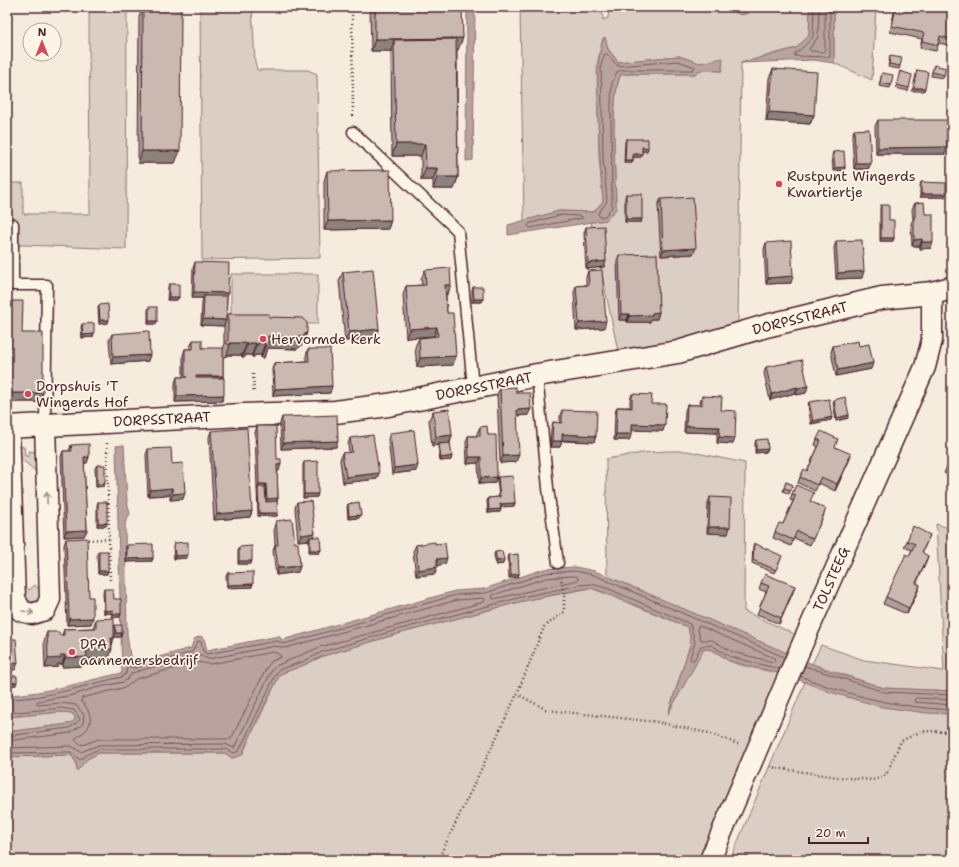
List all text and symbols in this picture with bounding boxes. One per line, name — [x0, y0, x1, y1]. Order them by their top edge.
north arrow — [22, 22, 62, 62]
text: N — [38, 25, 47, 40]
place label: Rustpunt Wingerds Kwartiertje — [787, 167, 916, 201]
marker: Rustpunt Wingerds Kwartiertje — [774, 179, 784, 189]
street label: DORPSSTRAAT — [750, 297, 850, 339]
place label: Hervormde Kerk — [271, 330, 381, 348]
marker: Hervormde Kerk — [258, 334, 268, 344]
street label: DORPSSTRAAT — [434, 368, 534, 404]
place label: Dorpshuis 'T Wingerds Hof — [36, 377, 129, 411]
marker: Dorpshuis 'T Wingerds Hof — [23, 389, 33, 399]
street label: DORPSSTRAAT — [113, 407, 212, 431]
one-way arrow — [43, 492, 51, 505]
street label: TOLSTEEG — [809, 544, 853, 614]
one-way arrow — [22, 608, 35, 616]
place label: DPA aannemersbedrijf — [80, 635, 199, 669]
marker: DPA aannemersbedrijf — [67, 647, 77, 657]
scale bar — [809, 819, 868, 845]
text: 20 m — [815, 825, 846, 841]

